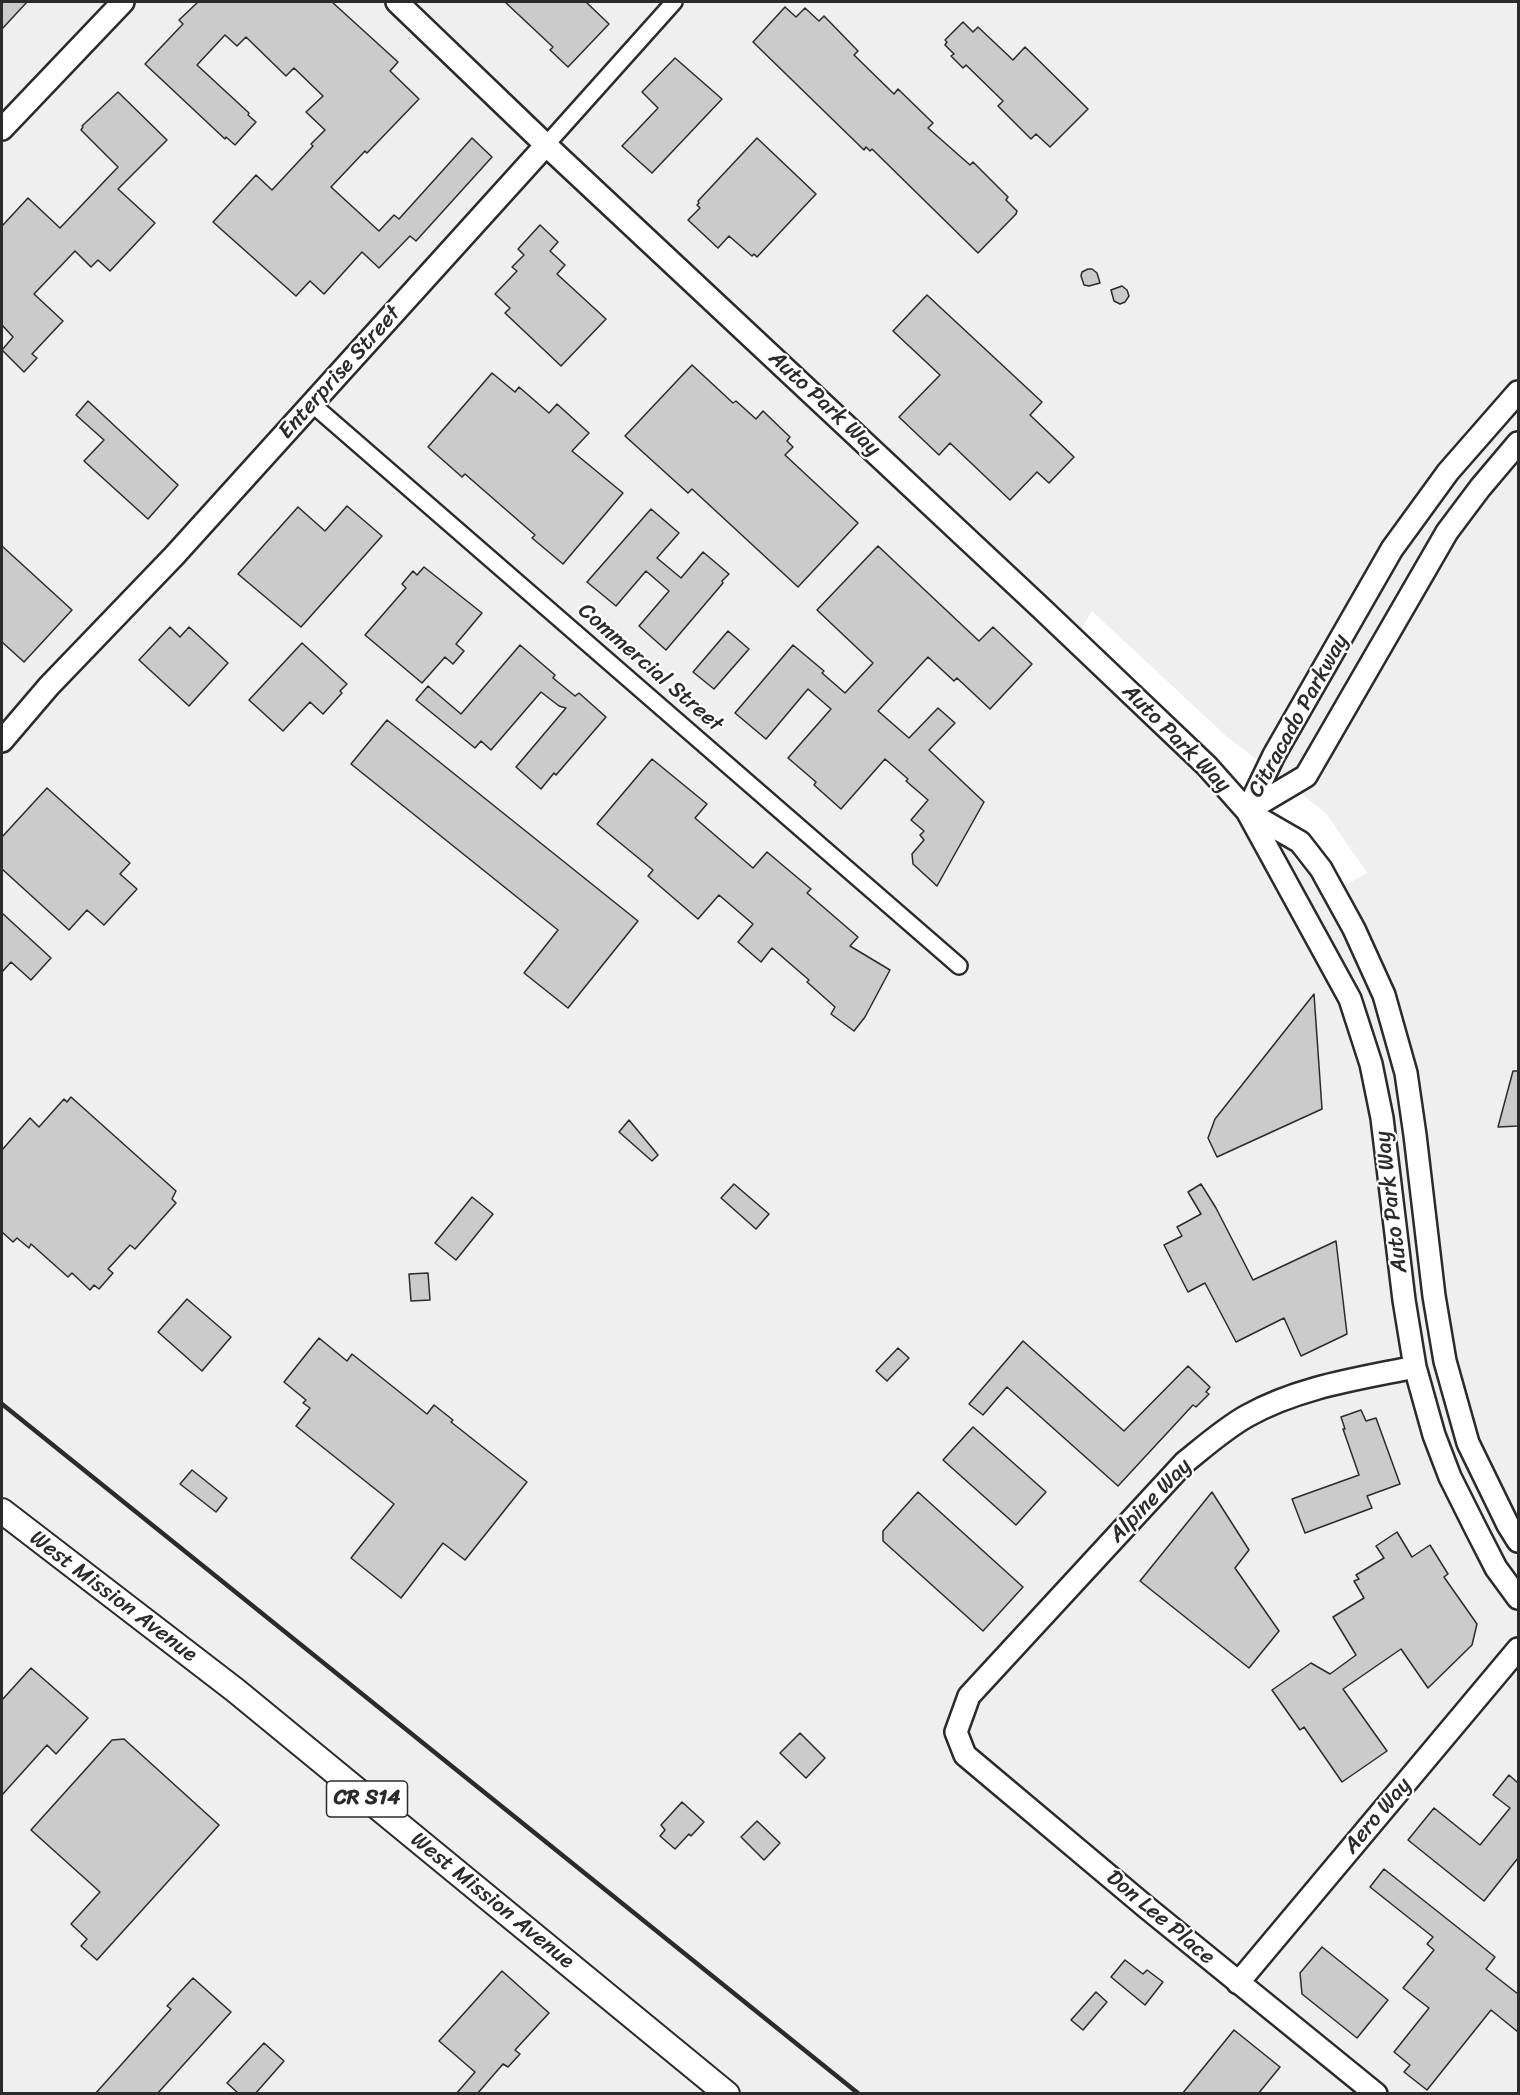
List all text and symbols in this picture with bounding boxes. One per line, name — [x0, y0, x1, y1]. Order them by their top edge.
street label: Enterprise Street — [273, 301, 407, 445]
street label: Auto Park Way — [763, 346, 885, 462]
street label: Commercial Street — [572, 598, 728, 738]
street label: Citracado Parkway — [1243, 630, 1355, 802]
street label: Auto Park Way — [1116, 679, 1236, 799]
street label: Auto Park Way — [1370, 1129, 1414, 1275]
street label: Alpine Way — [1104, 1453, 1198, 1549]
street label: West Mission Avenue — [24, 1525, 202, 1669]
street label: Aero Way — [1339, 1773, 1417, 1859]
road number: CR S14 — [326, 1781, 407, 1817]
street label: West Mission Avenue — [405, 1827, 579, 1975]
street label: Don Lee Place — [1100, 1865, 1220, 1971]

